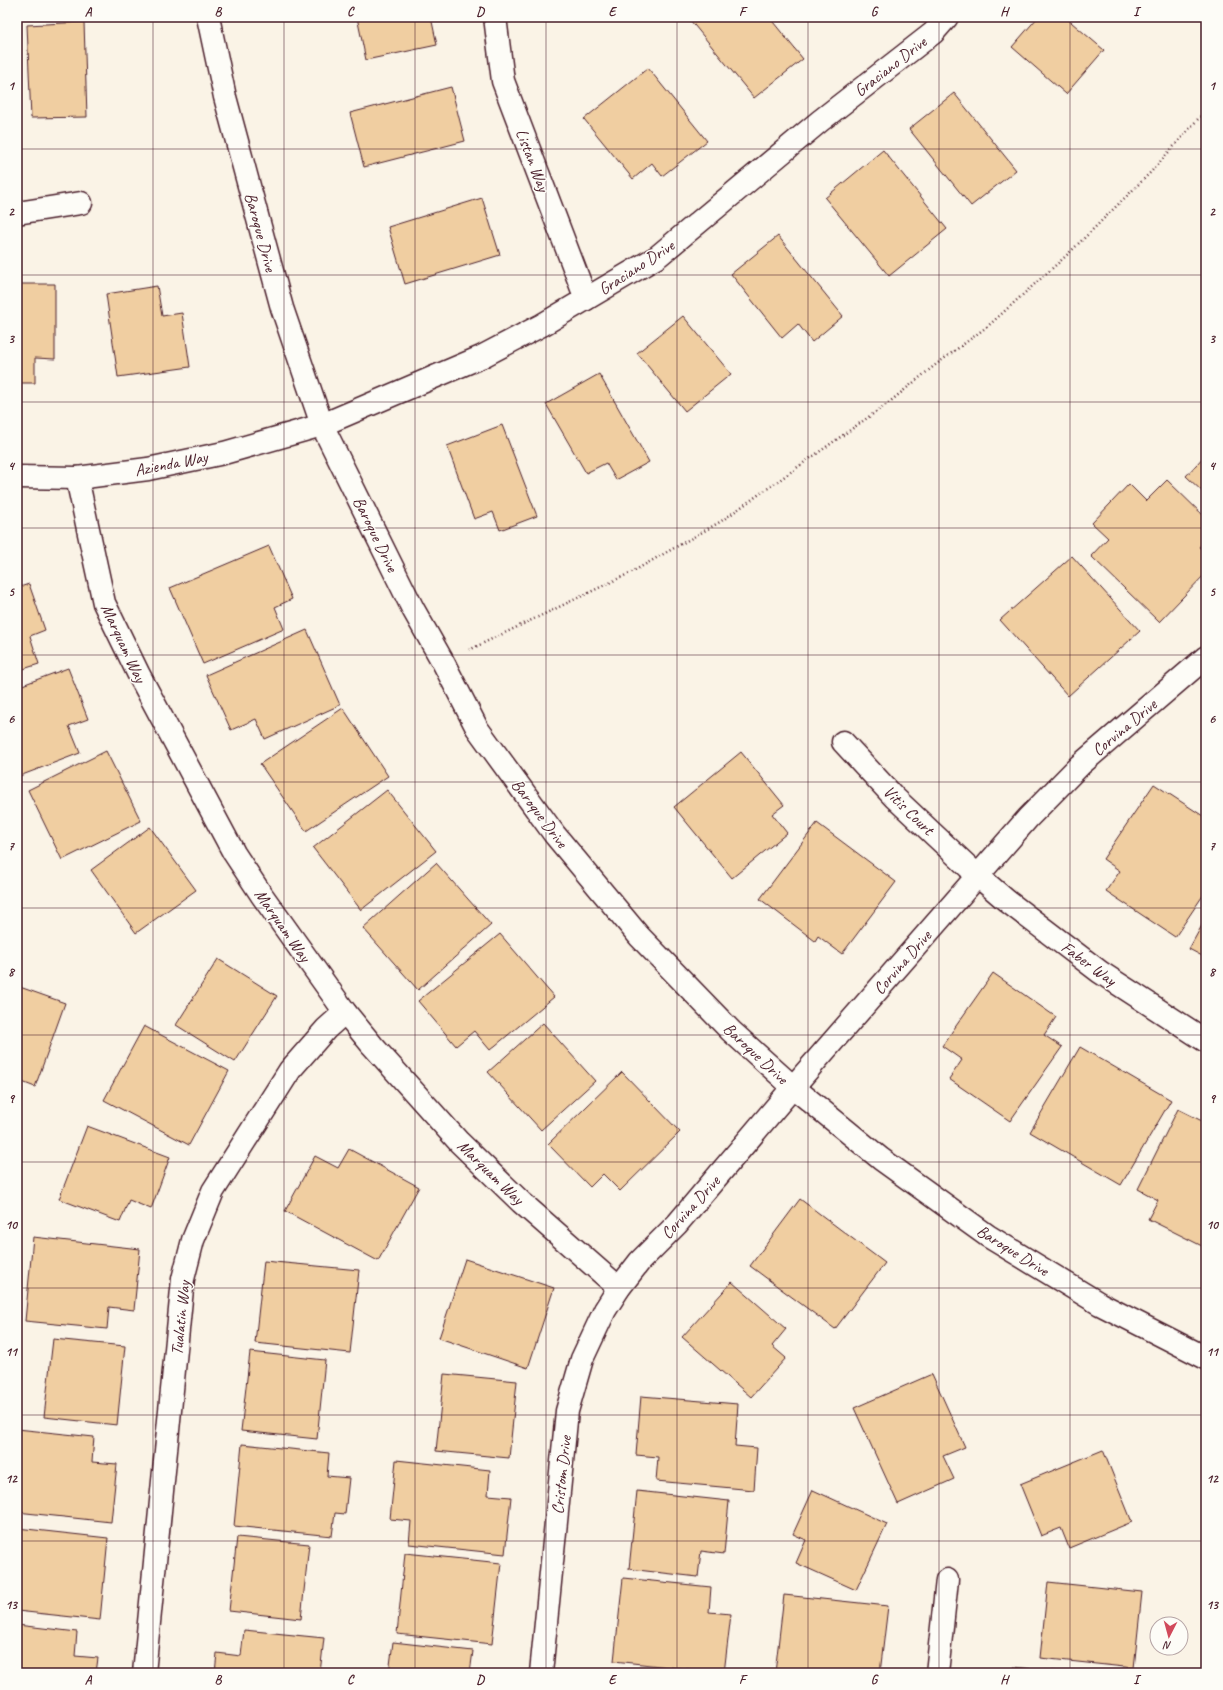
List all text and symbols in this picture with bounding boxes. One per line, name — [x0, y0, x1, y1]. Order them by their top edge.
text: A — [85, 4, 93, 20]
text: B — [215, 4, 223, 20]
text: C — [347, 4, 355, 20]
text: D — [476, 4, 485, 20]
text: E — [609, 4, 618, 20]
text: F — [739, 4, 748, 20]
text: G — [871, 4, 879, 20]
text: H — [1000, 4, 1010, 20]
text: I — [1133, 4, 1142, 20]
street label: Graciano Drive — [850, 31, 932, 101]
text: 1 — [8, 78, 16, 94]
text: 1 — [1209, 78, 1217, 94]
street label: Listan Way — [511, 126, 555, 196]
street label: Baroque Drive — [240, 190, 282, 275]
text: 2 — [8, 204, 15, 220]
text: 2 — [1209, 204, 1216, 220]
street label: Graciano Drive — [594, 234, 679, 300]
text: 3 — [8, 331, 15, 347]
text: 3 — [1209, 331, 1216, 347]
street label: Azienda Way — [133, 446, 210, 481]
text: 4 — [8, 458, 16, 474]
text: 4 — [1209, 458, 1217, 474]
street label: Baroque Drive — [348, 493, 403, 577]
text: 5 — [8, 584, 15, 600]
text: 5 — [1209, 584, 1216, 600]
street label: Marquam Way — [96, 601, 151, 687]
street label: Corvina Drive — [1088, 693, 1162, 761]
text: 6 — [8, 711, 15, 727]
text: 6 — [1209, 711, 1216, 727]
street label: Baroque Drive — [507, 775, 573, 853]
street label: Vitis Court — [879, 781, 940, 841]
text: 7 — [8, 838, 15, 854]
text: 7 — [1209, 838, 1216, 854]
street label: Marquam Way — [250, 885, 316, 967]
street label: Corvina Drive — [869, 925, 937, 999]
street label: Faber Way — [1057, 936, 1121, 991]
text: 8 — [8, 964, 16, 980]
text: 8 — [1209, 964, 1217, 980]
street label: Baroque Drive — [719, 1018, 794, 1090]
text: 9 — [8, 1091, 15, 1107]
text: 9 — [1209, 1091, 1216, 1107]
street label: Marquam Way — [453, 1136, 529, 1210]
street label: Corvina Drive — [656, 1170, 725, 1243]
text: 10 — [5, 1217, 18, 1233]
text: 10 — [1206, 1217, 1219, 1233]
street label: Baroque Drive — [973, 1220, 1054, 1282]
street label: Tualatin Way — [166, 1279, 195, 1356]
text: 11 — [5, 1344, 19, 1360]
text: 11 — [1206, 1344, 1220, 1360]
street label: Cristom Drive — [547, 1433, 576, 1515]
text: 12 — [5, 1471, 18, 1487]
text: 12 — [1206, 1471, 1219, 1487]
text: 13 — [5, 1597, 18, 1613]
text: 13 — [1206, 1597, 1219, 1613]
north arrow — [1149, 1616, 1189, 1656]
text: N — [1162, 1638, 1172, 1653]
text: A — [85, 1672, 93, 1688]
text: B — [215, 1672, 223, 1688]
text: C — [347, 1672, 355, 1688]
text: D — [476, 1672, 485, 1688]
text: E — [609, 1672, 618, 1688]
text: F — [739, 1672, 748, 1688]
text: G — [871, 1672, 879, 1688]
text: H — [1000, 1672, 1010, 1688]
text: I — [1133, 1672, 1142, 1688]

